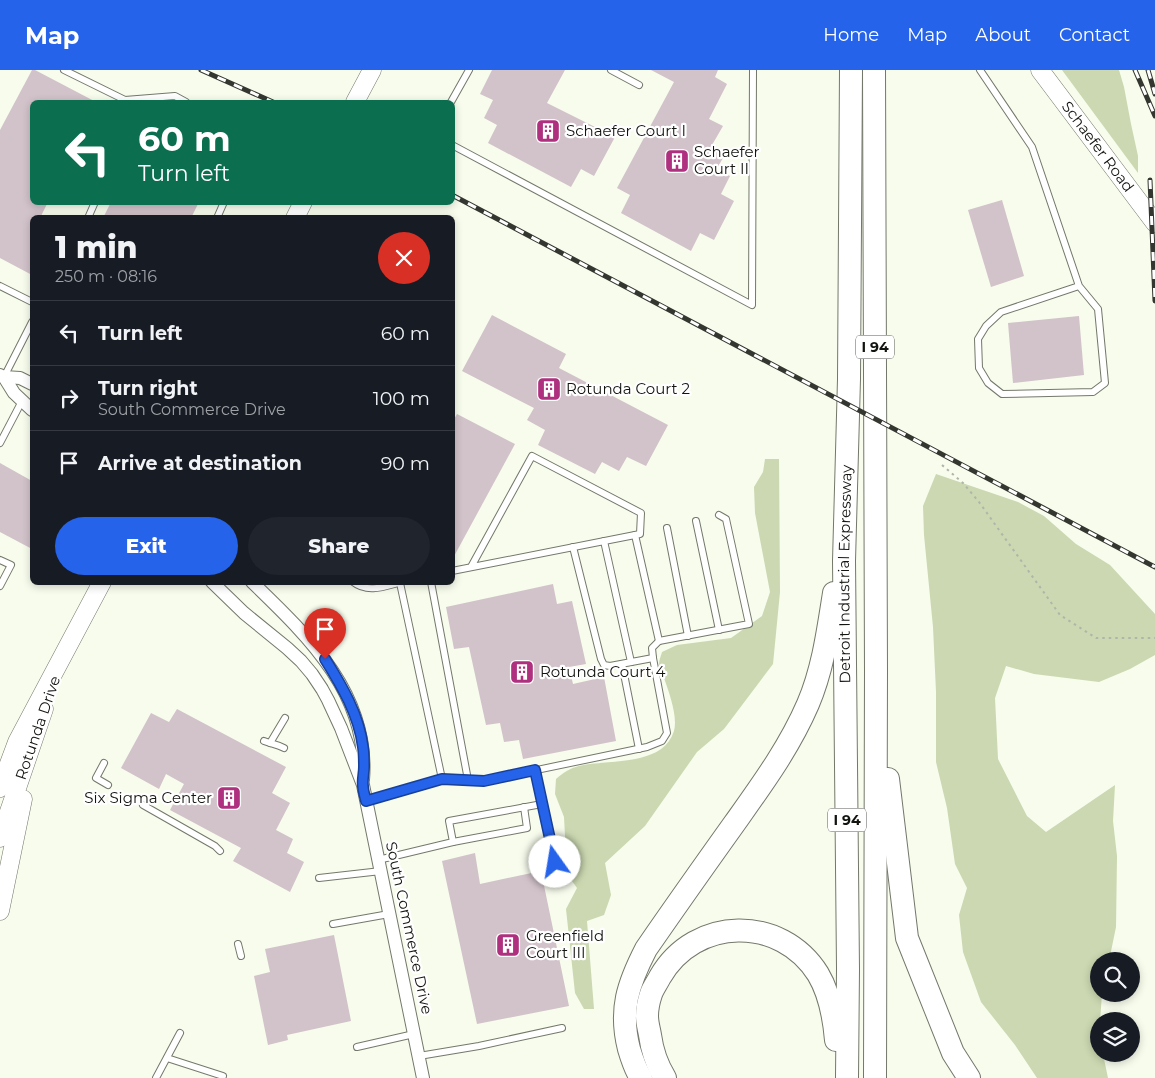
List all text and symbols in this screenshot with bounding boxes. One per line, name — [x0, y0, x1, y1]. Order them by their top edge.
text: Map — [25, 21, 79, 50]
text: Home — [823, 24, 879, 46]
text: Map — [907, 24, 947, 46]
text: About — [975, 24, 1031, 46]
text: Contact — [1059, 24, 1130, 46]
street label: Schaefer Road — [1058, 97, 1138, 196]
text: 60 m — [138, 117, 231, 160]
building icon: Schaefer Court I — [535, 118, 561, 144]
icon: left — [55, 120, 120, 185]
place label: Schaefer Court I — [566, 121, 686, 140]
place label: Schaefer Court II — [694, 142, 760, 178]
building icon: Schaefer Court II — [664, 148, 690, 174]
text: Turn left — [138, 160, 230, 187]
text: 1 min — [55, 229, 138, 266]
button: close — [378, 232, 430, 284]
text: 250 m · 08:16 — [55, 267, 157, 286]
icon: left — [55, 319, 83, 347]
text: Turn left — [98, 322, 183, 345]
text: 60 m — [381, 322, 430, 345]
road number: I 94 — [856, 336, 894, 358]
building icon: Rotunda Court 2 — [536, 376, 562, 402]
text: Turn right — [98, 377, 198, 400]
place label: Rotunda Court 2 — [566, 379, 690, 398]
icon: right — [55, 384, 83, 412]
text: 100 m — [373, 387, 430, 410]
text: South Commerce Drive — [98, 400, 286, 419]
icon: arrive — [55, 449, 83, 477]
text: Arrive at destination — [98, 452, 302, 475]
text: 90 m — [381, 452, 430, 475]
street label: Detroit Industrial Expressway — [834, 463, 856, 684]
button: Exit — [55, 517, 238, 575]
button: Share — [248, 517, 430, 575]
pin — [304, 608, 346, 659]
icon: arrive — [311, 615, 339, 643]
building icon: Rotunda Court 4 — [509, 659, 535, 685]
place label: Rotunda Court 4 — [540, 662, 666, 681]
street label: Rotunda Drive — [11, 673, 64, 782]
building icon: Six Sigma Center — [216, 785, 242, 811]
place label: Six Sigma Center — [84, 788, 212, 807]
road number: I 94 — [828, 808, 866, 832]
position arrow — [528, 835, 580, 887]
street label: South Commerce Drive — [382, 840, 437, 1016]
place label: Greenfield Court III — [526, 926, 604, 962]
building icon: Greenfield Court III — [495, 932, 521, 958]
map controls — [1090, 952, 1140, 1062]
button: search — [1090, 952, 1140, 1002]
button: layers — [1090, 1012, 1140, 1062]

